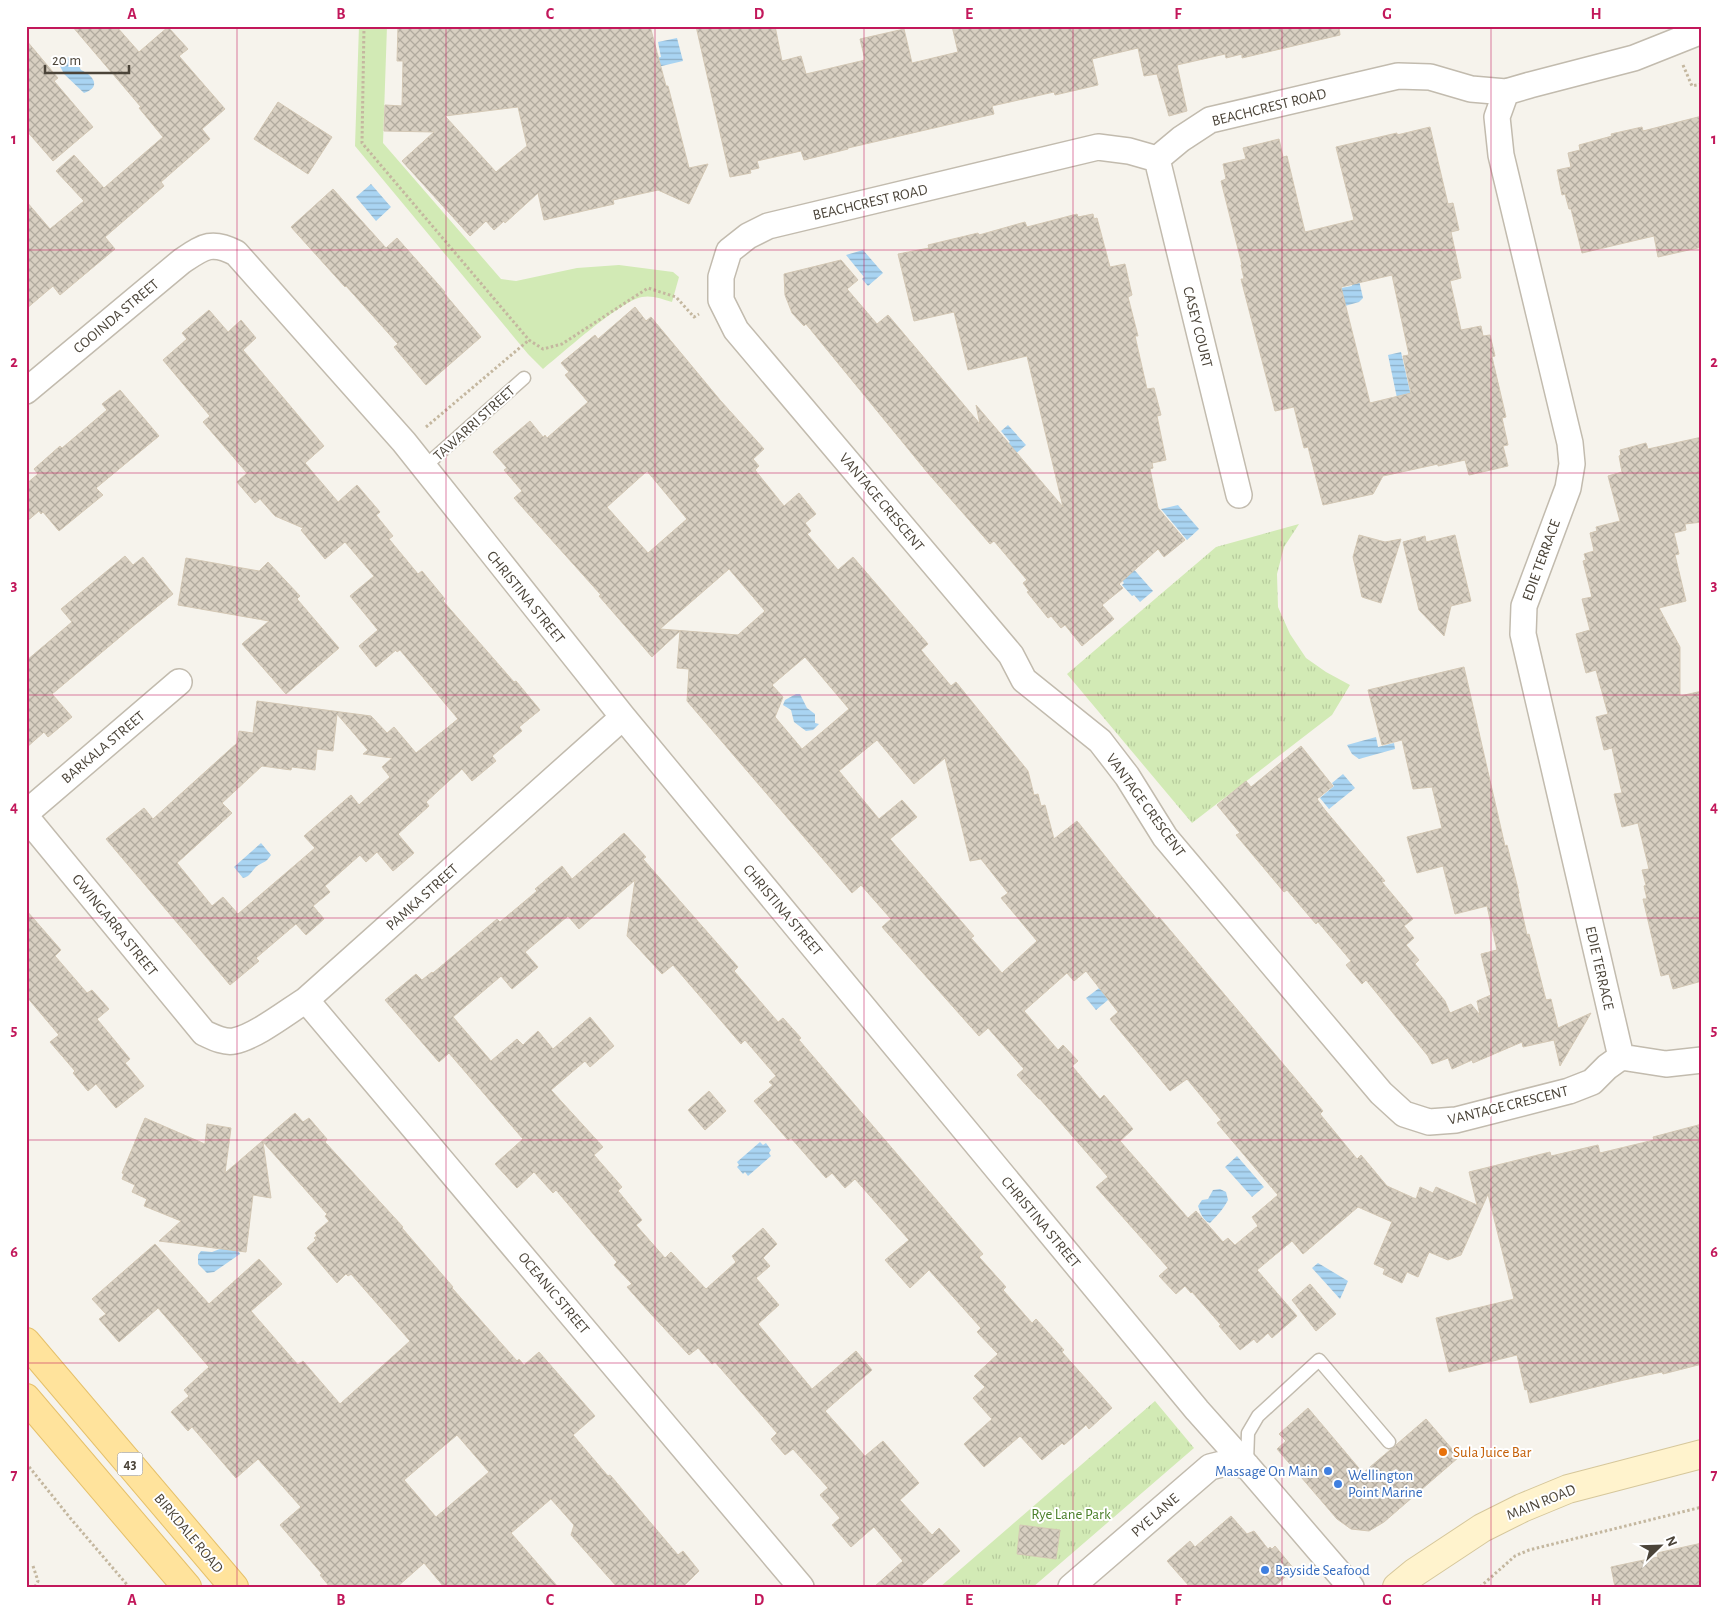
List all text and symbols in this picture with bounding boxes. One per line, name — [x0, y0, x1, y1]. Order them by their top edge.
text: A — [127, 6, 137, 22]
text: B — [336, 6, 346, 22]
text: C — [546, 6, 555, 22]
text: D — [754, 6, 765, 22]
text: E — [965, 6, 973, 22]
text: F — [1174, 6, 1182, 22]
text: G — [1382, 6, 1392, 22]
text: H — [1590, 6, 1602, 22]
scale bar — [45, 42, 129, 74]
text: 20 m — [52, 53, 81, 68]
street label: BEACHCREST ROAD — [1210, 86, 1328, 129]
text: 1 — [11, 131, 17, 147]
text: 1 — [1711, 131, 1717, 147]
street label: BEACHCREST ROAD — [811, 182, 929, 223]
street label: COOINDA STREET — [71, 276, 162, 356]
street label: CASEY COURT — [1180, 285, 1215, 370]
text: 2 — [10, 354, 18, 370]
text: 2 — [1710, 354, 1718, 370]
street label: TAWARRI STREET — [431, 383, 519, 464]
street label: VANTAGE CRESCENT — [836, 450, 927, 555]
street label: EDIE TERRACE — [1520, 517, 1563, 603]
street label: CHRISTINA STREET — [484, 548, 568, 647]
text: 3 — [11, 577, 18, 593]
text: 3 — [1711, 577, 1718, 593]
street label: BARKALA STREET — [59, 708, 148, 786]
street label: VANTAGE CRESCENT — [1103, 751, 1188, 860]
text: 4 — [10, 799, 18, 815]
text: 4 — [1710, 799, 1718, 815]
street label: PAMKA STREET — [383, 861, 462, 933]
street label: CHRISTINA STREET — [740, 862, 826, 959]
street label: GWINGARRA STREET — [69, 872, 161, 980]
street label: EDIE TERRACE — [1583, 925, 1616, 1011]
text: 5 — [11, 1022, 18, 1038]
text: 5 — [1711, 1022, 1718, 1038]
street label: VANTAGE CRESCENT — [1446, 1083, 1570, 1128]
street label: CHRISTINA STREET — [998, 1174, 1084, 1271]
text: 6 — [10, 1244, 18, 1260]
text: 6 — [1710, 1244, 1718, 1260]
street label: OCEANIC STREET — [515, 1249, 593, 1338]
place label: Sula Juice Bar — [1453, 1445, 1532, 1460]
marker: Sula Juice Bar — [1437, 1446, 1449, 1458]
road number: 43 — [118, 1452, 142, 1476]
place label: Massage On Main — [1215, 1464, 1318, 1479]
marker: Massage On Main — [1322, 1465, 1334, 1477]
text: 7 — [11, 1467, 18, 1483]
text: 7 — [1711, 1467, 1718, 1483]
place label: Wellington Point Marine — [1348, 1468, 1423, 1500]
marker: Wellington Point Marine — [1332, 1478, 1344, 1490]
street label: MAIN ROAD — [1504, 1482, 1578, 1523]
street label: BIRKDALE ROAD — [151, 1491, 226, 1576]
street label: PYE LANE — [1129, 1491, 1182, 1540]
park label: Rye Lane Park — [1031, 1507, 1111, 1522]
north arrow — [1636, 1520, 1686, 1570]
text: N — [1663, 1534, 1679, 1549]
place label: Bayside Seafood — [1275, 1563, 1370, 1578]
marker: Bayside Seafood — [1259, 1564, 1271, 1576]
text: A — [127, 1592, 137, 1608]
text: B — [336, 1592, 346, 1608]
text: C — [546, 1592, 555, 1608]
text: D — [754, 1592, 765, 1608]
text: E — [965, 1592, 973, 1608]
text: F — [1174, 1592, 1182, 1608]
text: G — [1382, 1592, 1392, 1608]
text: H — [1590, 1592, 1602, 1608]

